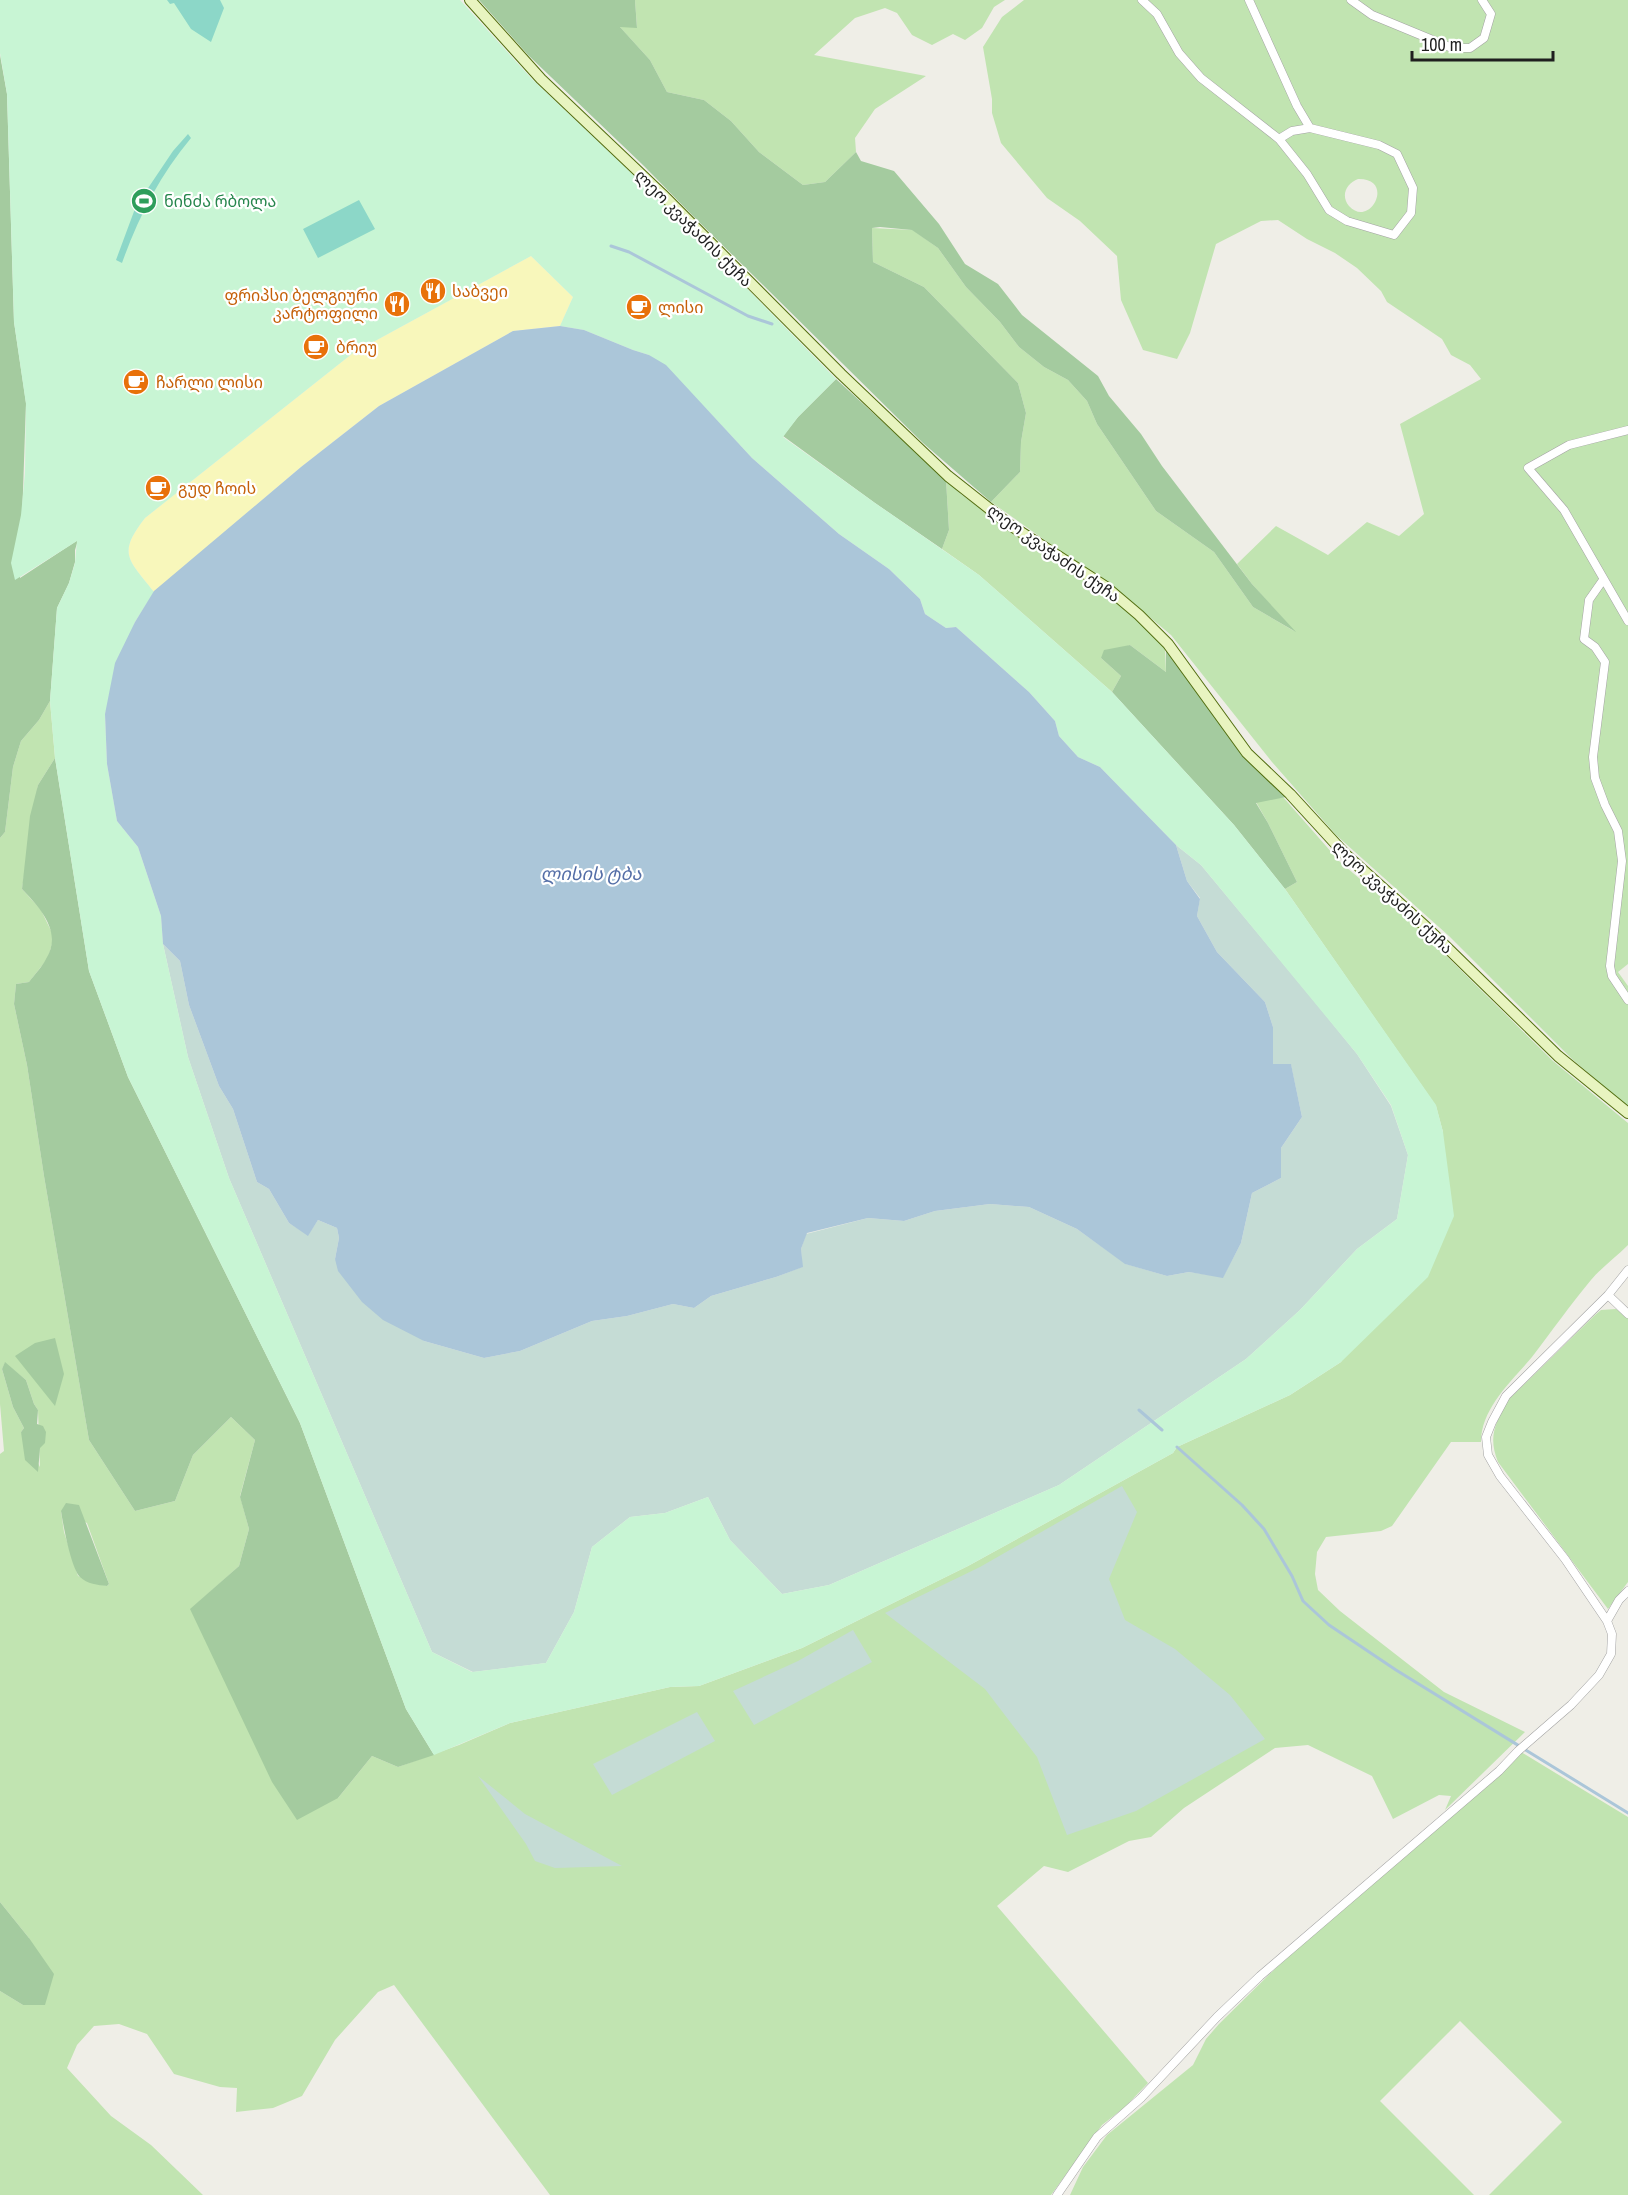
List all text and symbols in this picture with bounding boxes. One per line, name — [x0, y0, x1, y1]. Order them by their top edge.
scale bar — [1412, 24, 1553, 62]
text: 100 m — [1421, 32, 1462, 57]
street label: ლეო კვაჭაძის ქუჩა — [631, 165, 757, 291]
sports icon: ნინძა რბოლა — [129, 186, 159, 216]
place label: ნინძა რბოლა — [164, 190, 276, 212]
restaurant icon: საბვეი — [418, 276, 448, 306]
place label: საბვეი — [452, 280, 508, 302]
place label: ფრიპსი ბელგიური კარტოფილი — [225, 284, 378, 324]
restaurant icon: ფრიპსი ბელგიური კარტოფილი — [382, 289, 412, 319]
cafe icon: ლისი — [624, 292, 654, 322]
place label: ლისი — [658, 296, 703, 318]
cafe icon: ბრიუ — [301, 332, 331, 362]
place label: ბრიუ — [336, 336, 377, 358]
cafe icon: ჩარლი ლისი — [121, 367, 151, 397]
place label: ჩარლი ლისი — [156, 371, 263, 393]
cafe icon: გუდ ჩოის — [143, 473, 173, 503]
place label: გუდ ჩოის — [178, 477, 256, 499]
street label: ლეო კვაჭაძის ქუჩა — [983, 499, 1125, 607]
street label: ლეო კვაჭაძის ქუჩა — [1328, 835, 1458, 959]
water label: ლისის ტბა — [541, 861, 641, 886]

